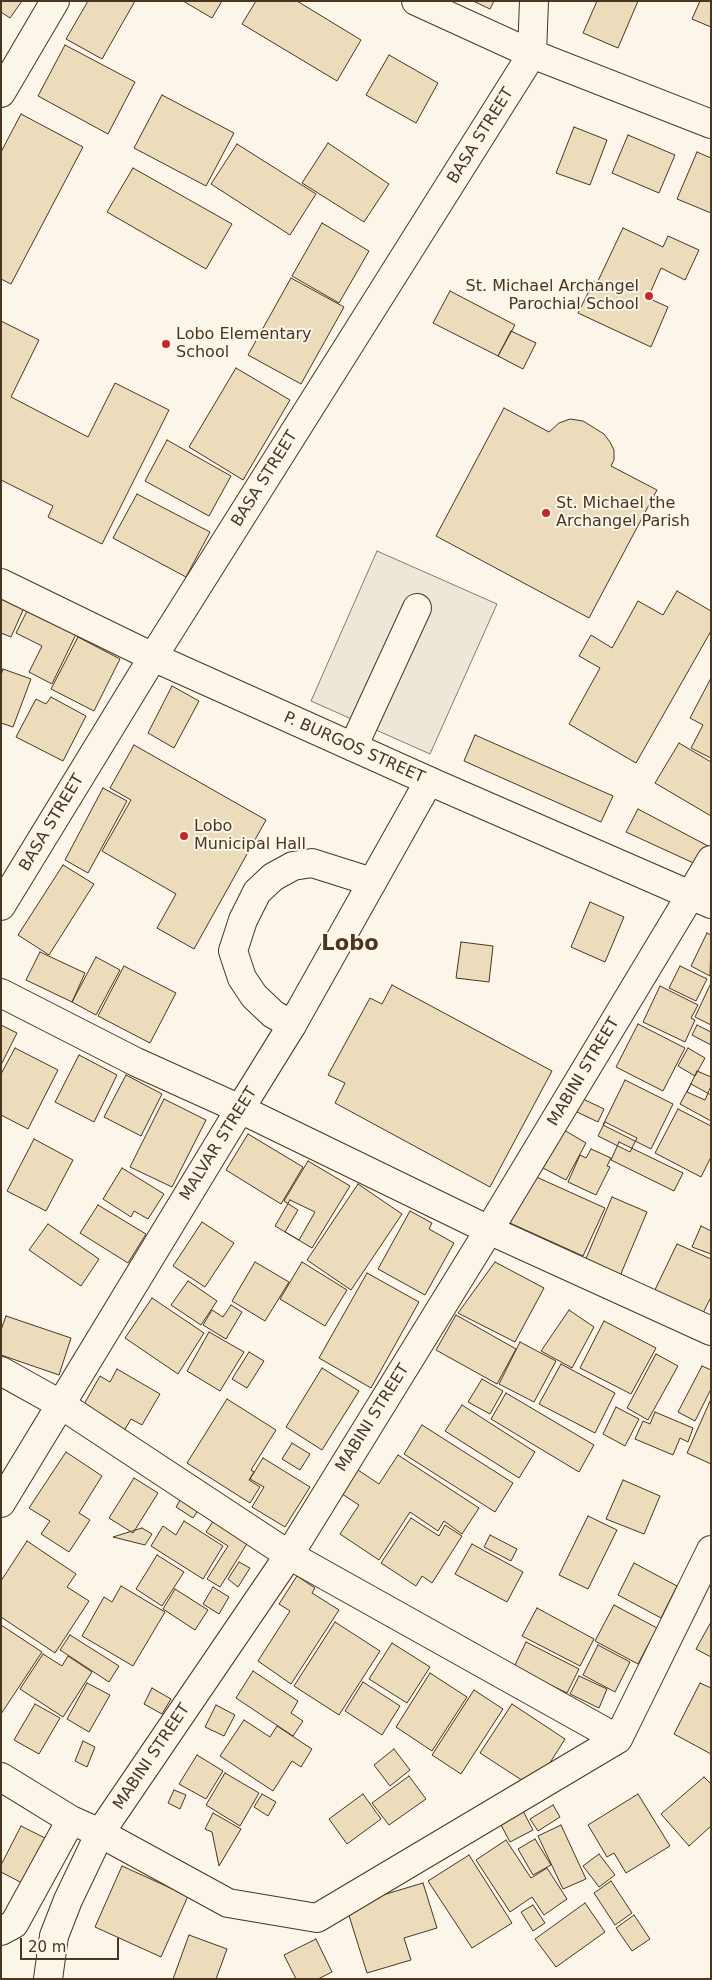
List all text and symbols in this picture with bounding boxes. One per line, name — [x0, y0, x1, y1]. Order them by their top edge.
street label: BASA STREET — [444, 85, 518, 187]
place label: St. Michael Archangel Parochial School — [466, 277, 639, 315]
marker: St. Michael Archangel Parochial School — [643, 290, 655, 302]
place label: Lobo Elementary School — [176, 325, 312, 363]
marker: Lobo Elementary School — [160, 338, 172, 350]
street label: BASA STREET — [228, 428, 302, 530]
place label: St. Michael the Archangel Parish — [556, 494, 690, 532]
marker: St. Michael the Archangel Parish — [540, 507, 552, 519]
street label: P. BURGOS STREET — [280, 708, 428, 788]
street label: BASA STREET — [16, 771, 88, 875]
place label: Lobo Municipal Hall — [194, 817, 306, 855]
marker: Lobo Municipal Hall — [178, 830, 190, 842]
district label: Lobo — [321, 932, 379, 958]
street label: MABINI STREET — [544, 1014, 624, 1130]
street label: MALVAR STREET — [176, 1084, 262, 1204]
street label: MABINI STREET — [332, 1361, 414, 1475]
street label: MABINI STREET — [110, 1701, 194, 1813]
scale bar — [22, 1928, 121, 1960]
text: 20 m — [28, 1938, 66, 1956]

